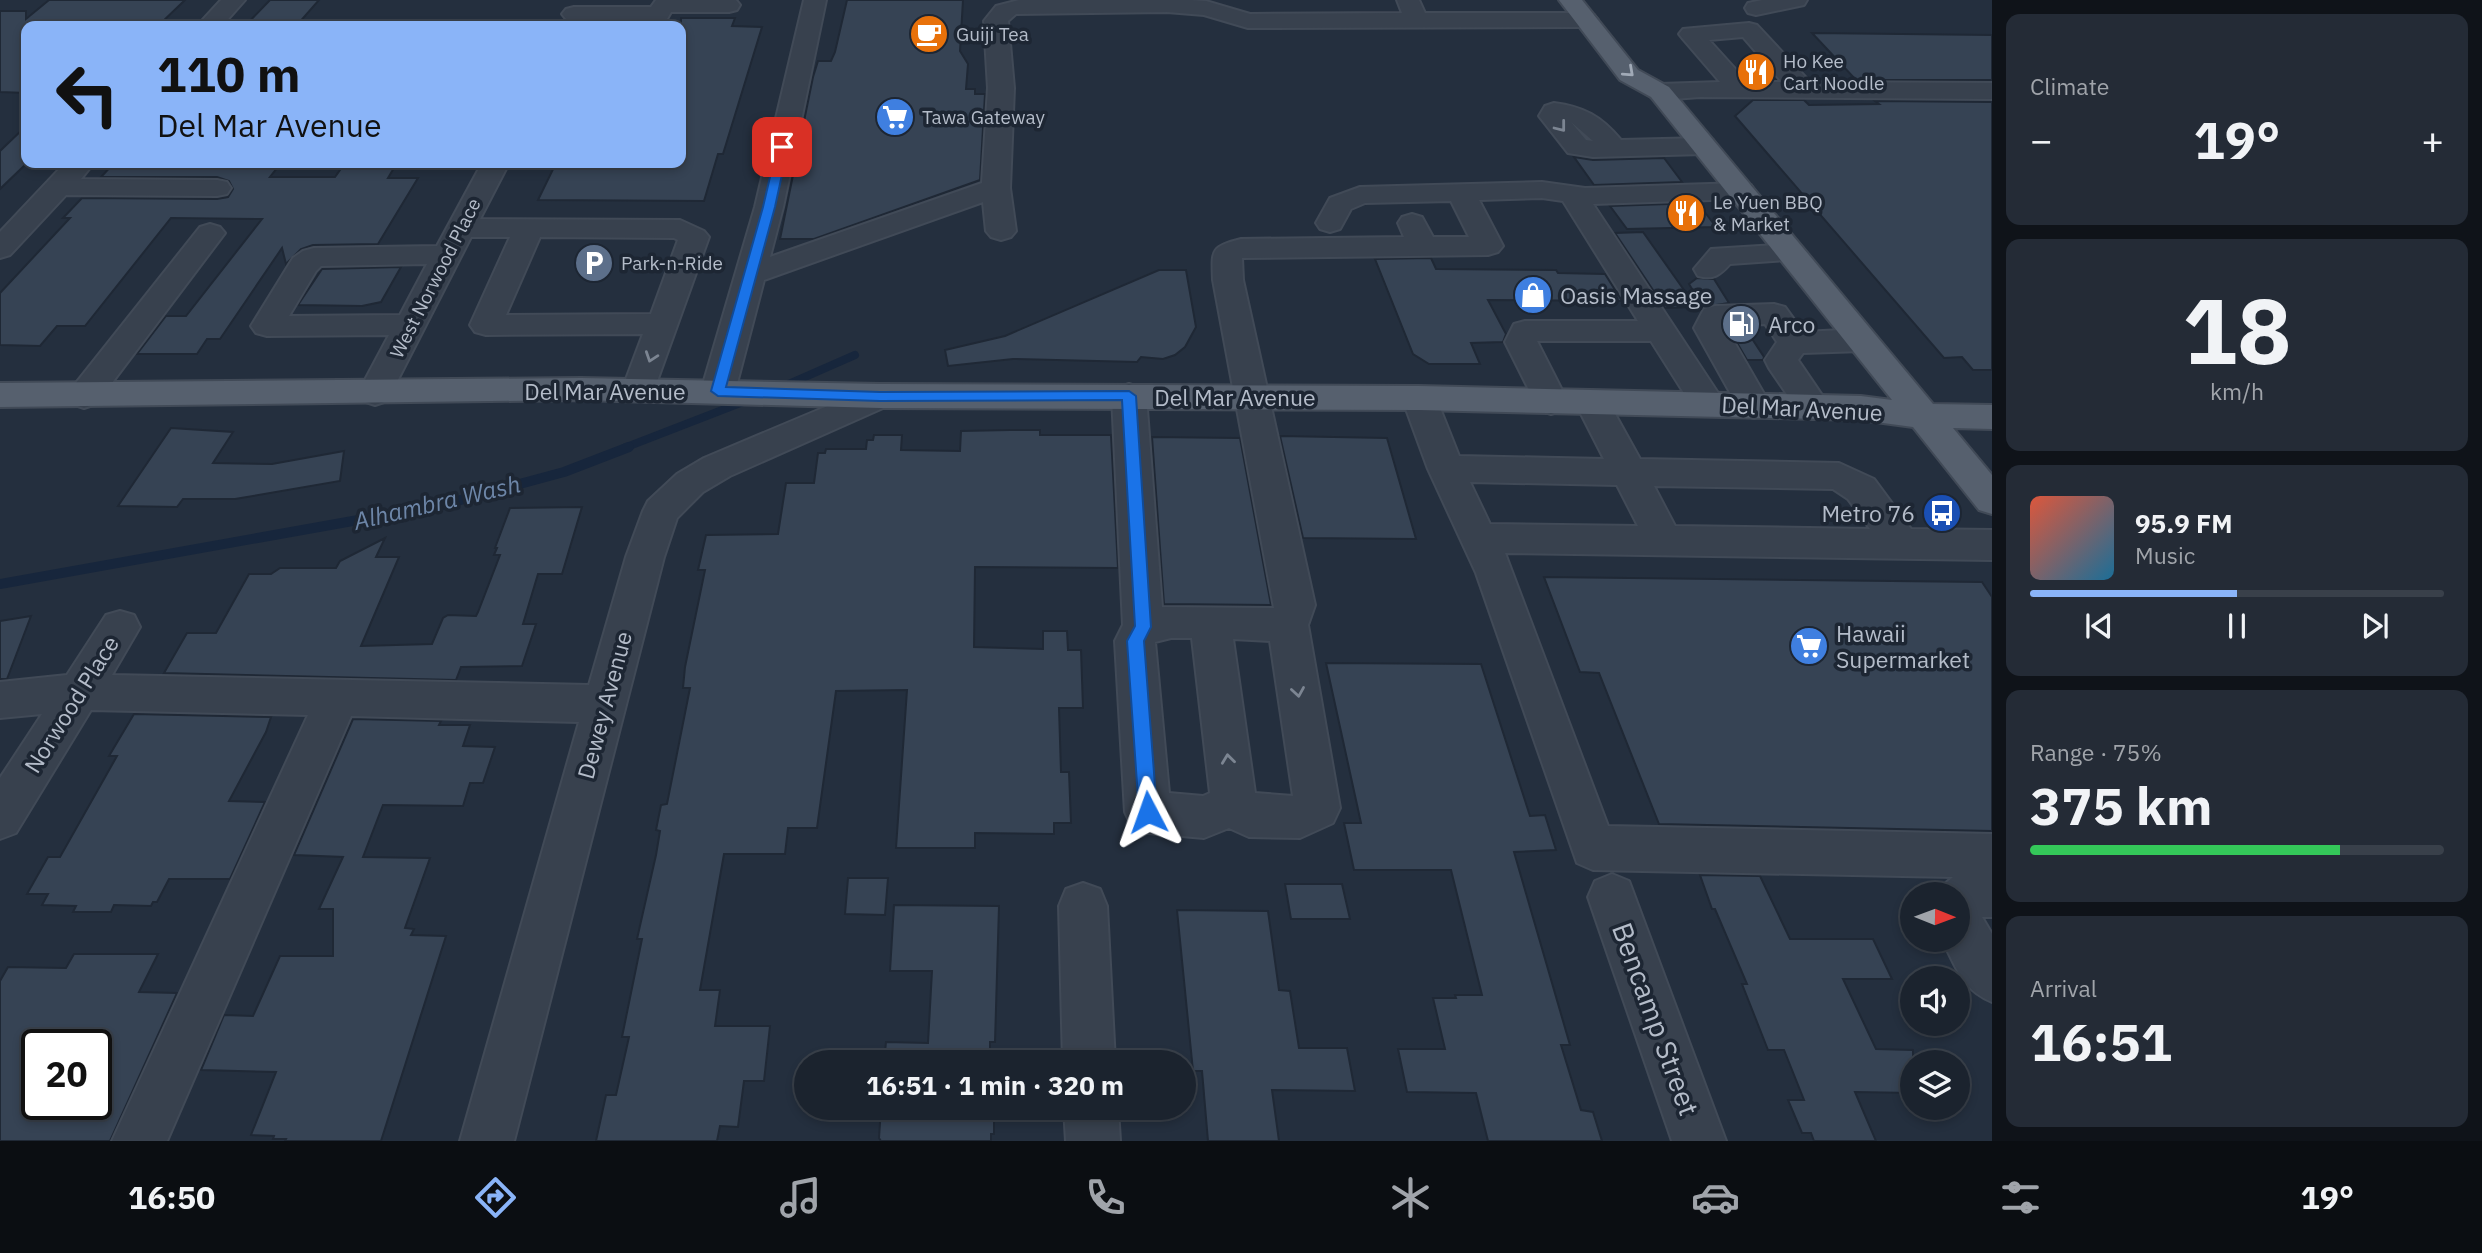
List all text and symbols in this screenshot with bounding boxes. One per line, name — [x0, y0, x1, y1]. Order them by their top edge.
cafe icon: Guiji Tea — [908, 13, 950, 55]
place label: Guiji Tea — [956, 22, 1029, 46]
text: 110 m — [157, 42, 301, 105]
icon: left — [42, 49, 133, 140]
place label: Ho Kee Cart Noodle — [1783, 49, 1884, 95]
restaurant icon: Ho Kee Cart Noodle — [1735, 51, 1777, 93]
one-way arrow — [1621, 64, 1634, 76]
text: Climate — [2030, 71, 2109, 101]
supermarket icon: Tawa Gateway — [874, 96, 916, 138]
text: Del Mar Avenue — [157, 104, 382, 146]
place label: Tawa Gateway — [922, 105, 1045, 129]
text: 19° — [2194, 106, 2280, 173]
text: − — [2030, 115, 2053, 164]
text: + — [2421, 115, 2444, 164]
pin — [752, 117, 812, 177]
one-way arrow — [1552, 119, 1565, 131]
icon: arrive — [763, 128, 801, 166]
place label: Le Yuen BBQ & Market — [1713, 190, 1823, 236]
restaurant icon: Le Yuen BBQ & Market — [1665, 192, 1707, 234]
street label: West Norwood Place — [384, 194, 486, 362]
parking icon: Park-n-Ride — [573, 242, 615, 284]
place label: Park-n-Ride — [621, 251, 723, 275]
text: 18 — [2182, 271, 2292, 389]
shop icon: Oasis Massage — [1512, 274, 1554, 316]
place label: Oasis Massage — [1560, 280, 1712, 310]
fuel station icon: Arco — [1720, 303, 1762, 345]
place label: Arco — [1768, 309, 1815, 339]
one-way arrow — [645, 350, 659, 363]
street label: Del Mar Avenue — [524, 376, 686, 406]
text: km/h — [2210, 376, 2264, 406]
street label: Del Mar Avenue — [1154, 382, 1316, 412]
street label: Del Mar Avenue — [1721, 389, 1883, 427]
water label: Alhambra Wash — [349, 467, 524, 537]
bus stop icon: Metro 76 — [1921, 492, 1963, 534]
place label: Metro 76 — [1821, 498, 1915, 528]
text: 95.9 FM — [2135, 506, 2233, 540]
text: Music — [2135, 540, 2195, 570]
icon: previous — [2080, 607, 2118, 645]
icon: pause — [2218, 607, 2256, 645]
icon: next — [2356, 607, 2394, 645]
place label: Hawaii Supermarket — [1836, 618, 1970, 674]
supermarket icon: Hawaii Supermarket — [1788, 625, 1830, 667]
street label: Dewey Avenue — [570, 628, 638, 782]
street label: Norwood Place — [17, 630, 125, 778]
one-way arrow — [1291, 686, 1306, 698]
text: Range · 75% — [2030, 737, 2162, 767]
one-way arrow — [1220, 753, 1235, 765]
text: 375 km — [2030, 772, 2212, 839]
position arrow — [1111, 775, 1185, 849]
north arrow — [1900, 882, 1970, 952]
map controls — [1900, 882, 1970, 1120]
street label: Bencamp Street — [1604, 917, 1708, 1121]
button: sound — [1900, 966, 1970, 1036]
text: Arrival — [2030, 973, 2097, 1003]
text: 16:51 — [2030, 1008, 2172, 1075]
speed limit sign: 20 — [21, 1029, 112, 1120]
button: layers — [1900, 1050, 1970, 1120]
text: 16:51 · 1 min · 320 m — [866, 1068, 1124, 1102]
icon: directions — [471, 1173, 520, 1222]
icon: music — [776, 1173, 825, 1222]
icon: phone — [1081, 1173, 1130, 1222]
icon: climate — [1386, 1173, 1435, 1222]
icon: car — [1691, 1173, 1740, 1222]
icon: filters — [1996, 1173, 2045, 1222]
text: 16:50 — [128, 1176, 215, 1218]
text: 19° — [2301, 1176, 2354, 1218]

